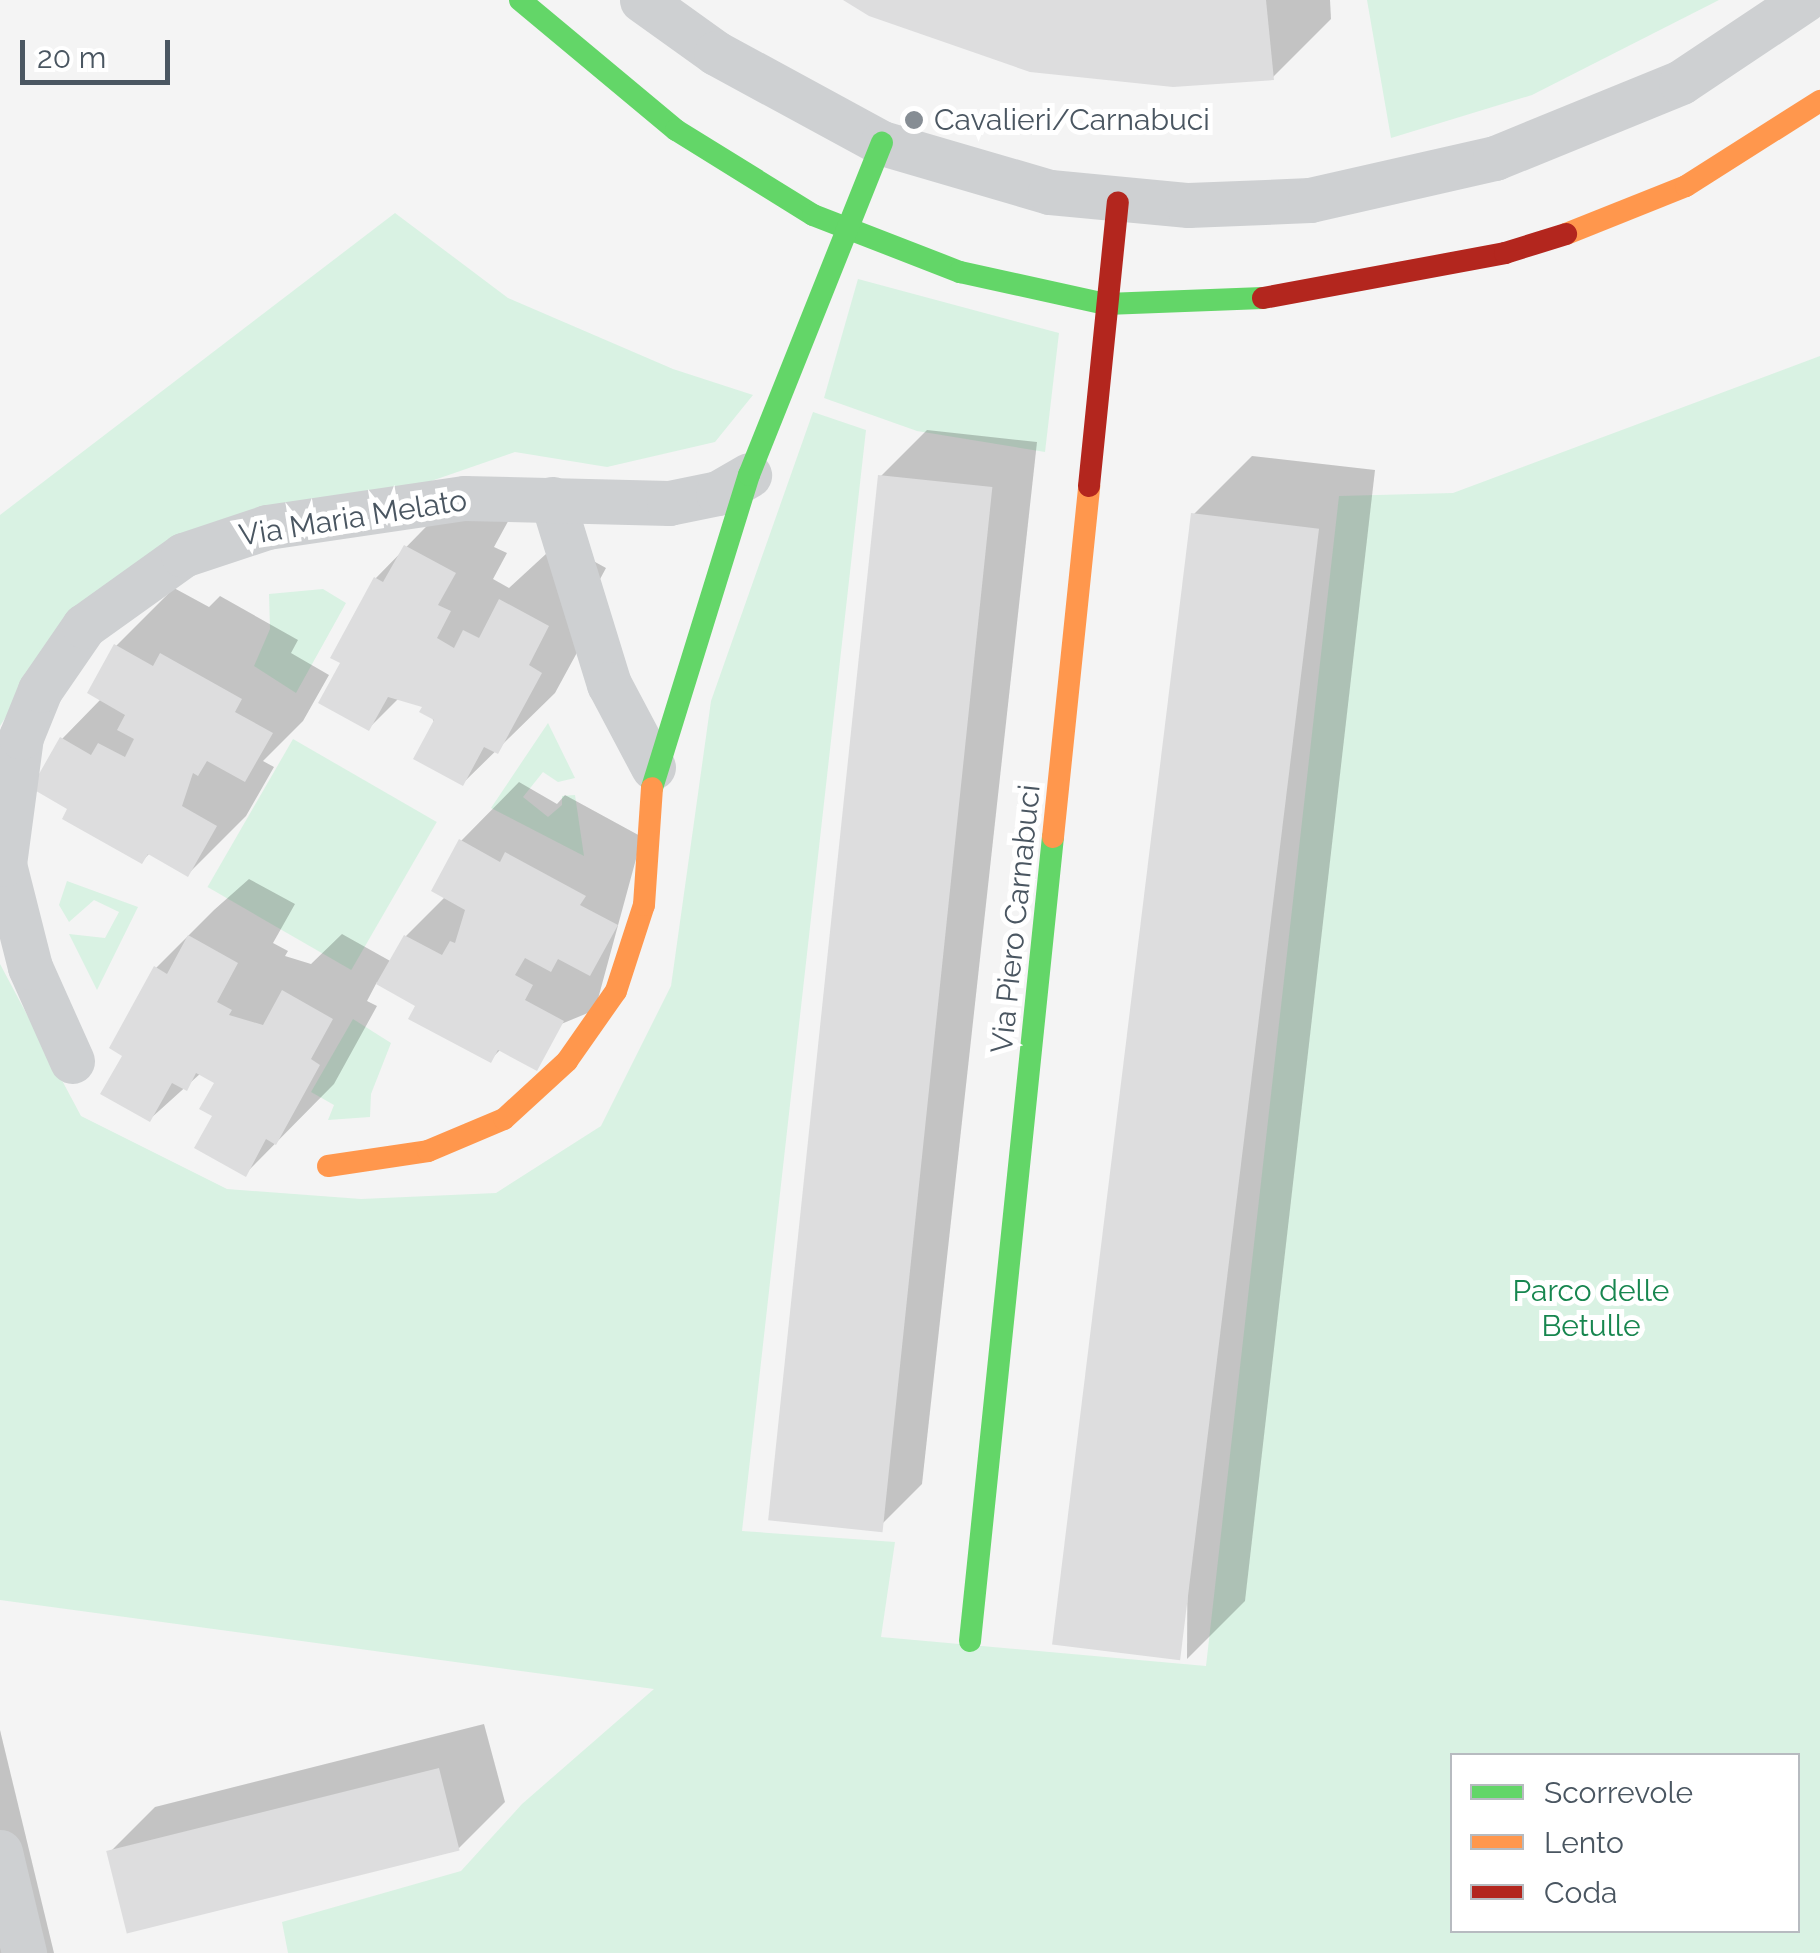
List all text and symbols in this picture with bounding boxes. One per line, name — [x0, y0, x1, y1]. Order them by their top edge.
scale bar — [25, 20, 175, 82]
text: 20 m — [37, 40, 106, 75]
place label: Cavalieri/Carnabuci — [934, 102, 1210, 138]
marker: Cavalieri/Carnabuci — [903, 109, 925, 131]
street label: Via Maria Melato — [237, 482, 469, 554]
street label: Via Piero Carnabuci — [984, 783, 1048, 1055]
park label: Parco delle Betulle — [1513, 1273, 1669, 1344]
legend — [1450, 1753, 1800, 1933]
text: Scorrevole — [1544, 1775, 1693, 1810]
text: Lento — [1544, 1825, 1624, 1860]
text: Coda — [1544, 1875, 1617, 1910]

